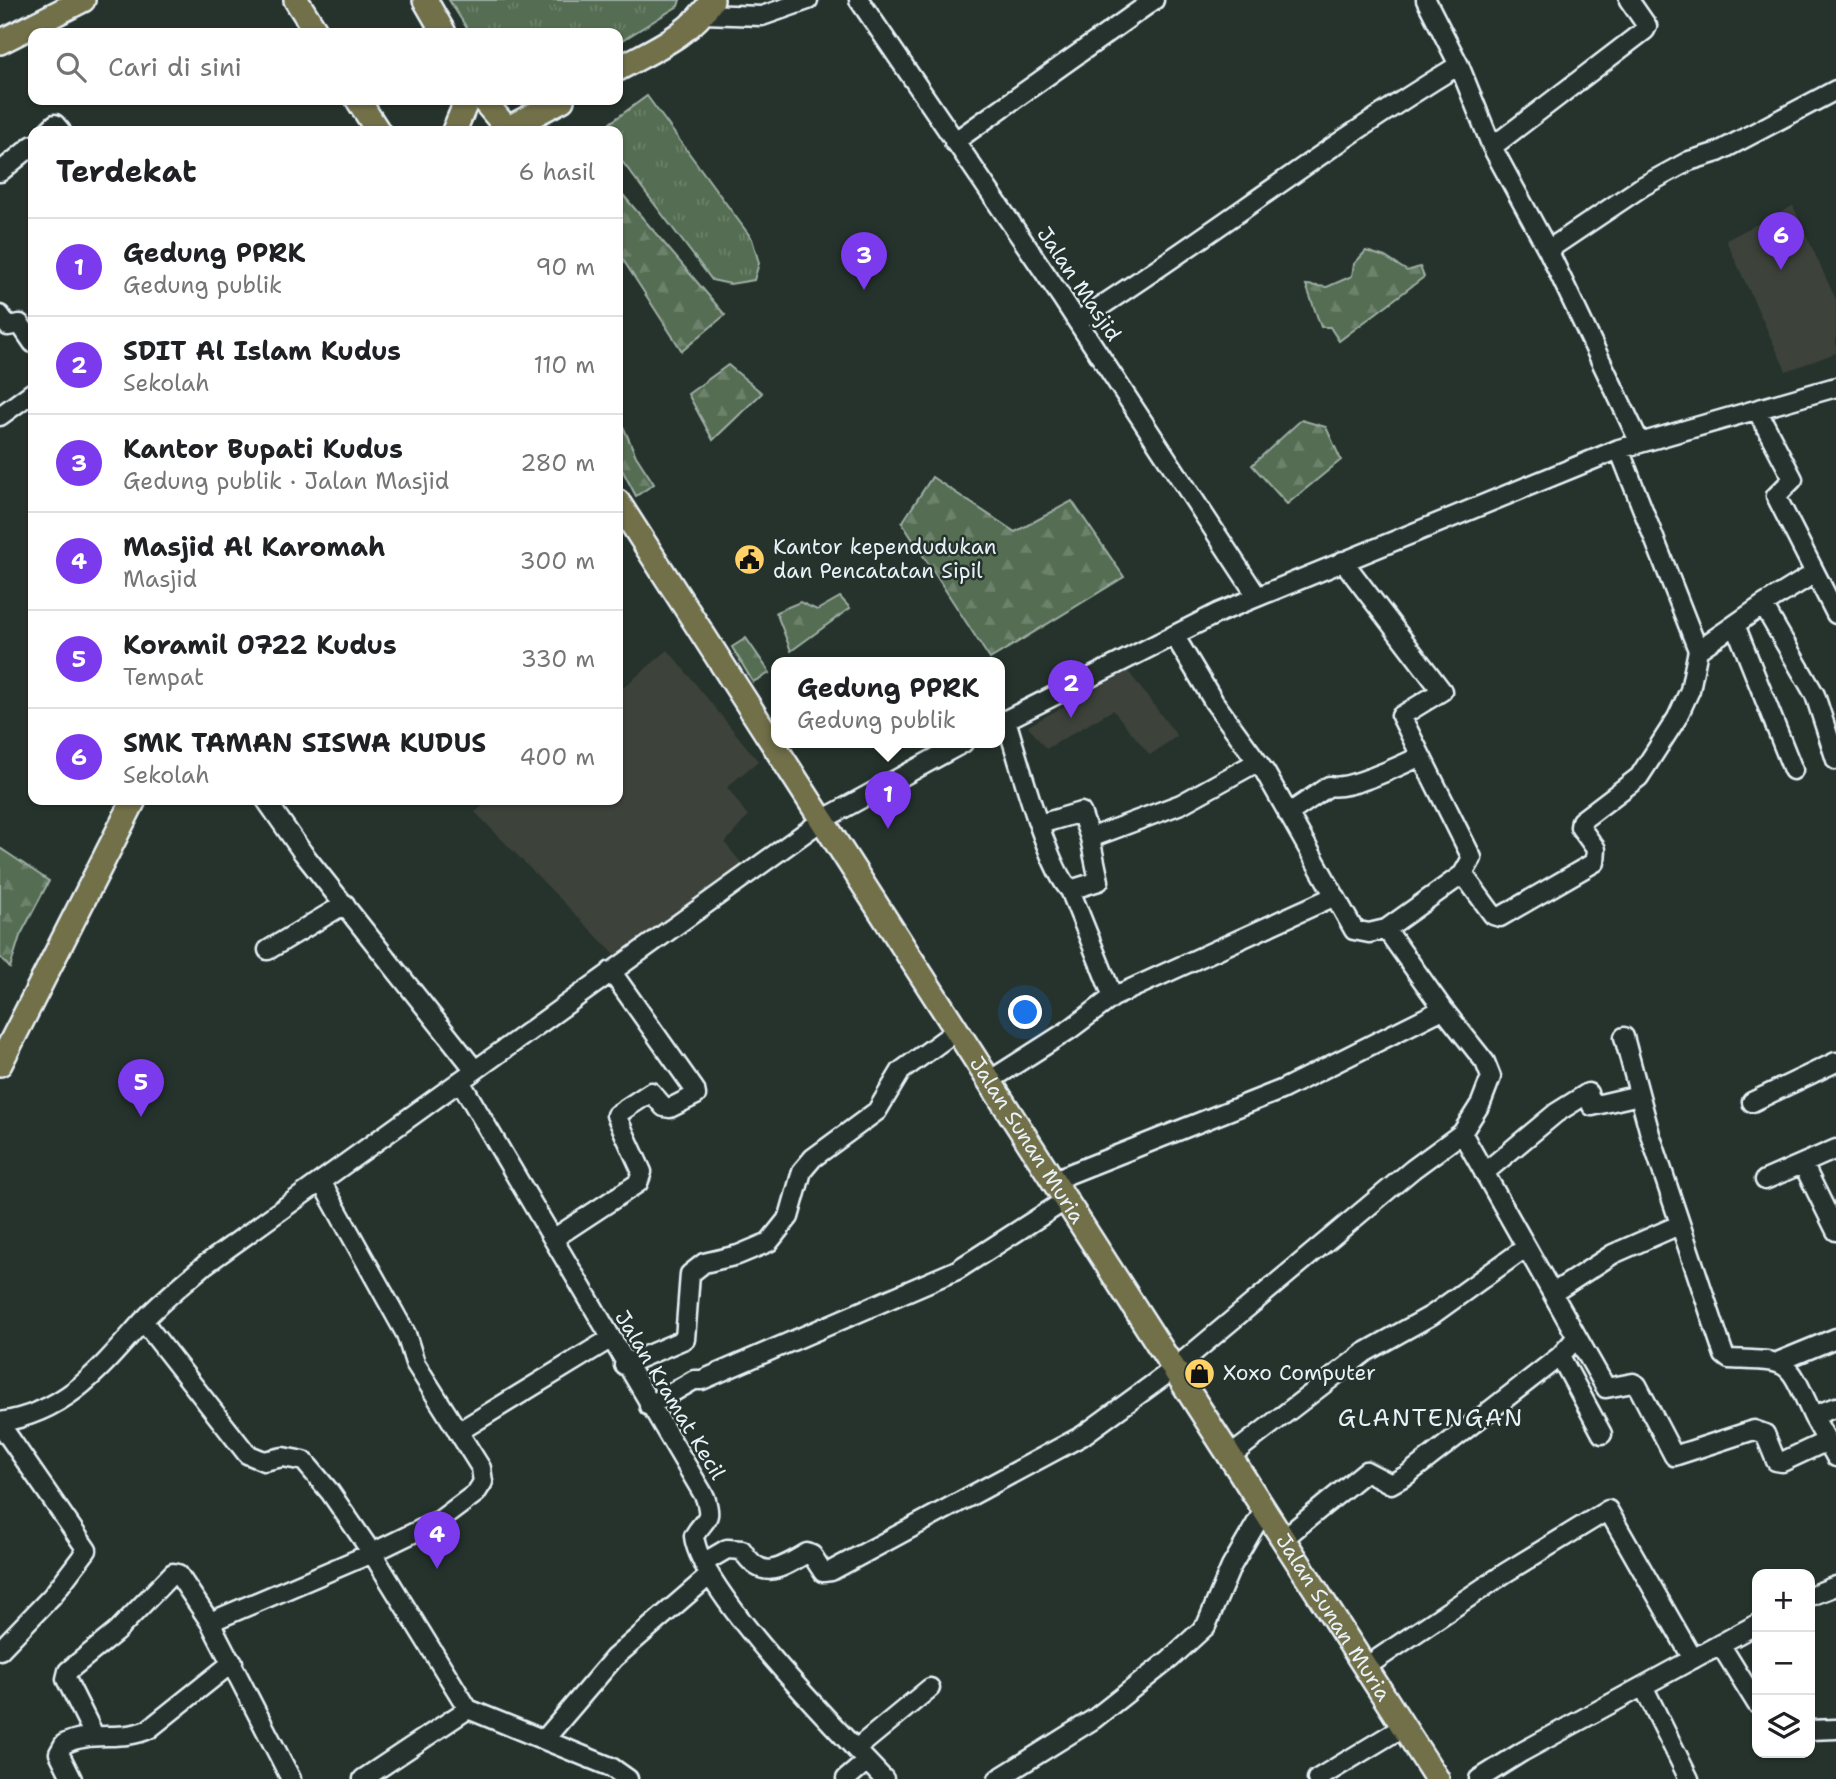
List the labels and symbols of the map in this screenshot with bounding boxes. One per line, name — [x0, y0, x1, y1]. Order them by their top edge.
pin: 6 — [1758, 212, 1804, 270]
street label: Jalan Masjid — [1030, 221, 1128, 347]
pin: 3 — [841, 232, 887, 290]
place label: Kantor kependudukan dan Pencatatan Sipil — [773, 533, 997, 585]
public building icon: Kantor kependudukan dan Pencatatan Sipil — [733, 542, 767, 576]
pin: 2 — [1048, 660, 1094, 718]
pin: 1 — [865, 771, 911, 829]
your location — [1008, 995, 1042, 1029]
street label: Jalan Sunan Muria — [963, 1051, 1091, 1229]
pin: 5 — [118, 1059, 164, 1117]
street label: Jalan Kramat Kecil — [608, 1305, 732, 1485]
shop icon: Xoxo Computer — [1183, 1356, 1217, 1390]
place label: Xoxo Computer — [1223, 1359, 1376, 1387]
district label: GLANTENGAN — [1338, 1402, 1524, 1434]
pin: 4 — [414, 1511, 460, 1569]
street label: Jalan Sunan Muria — [1269, 1528, 1397, 1706]

